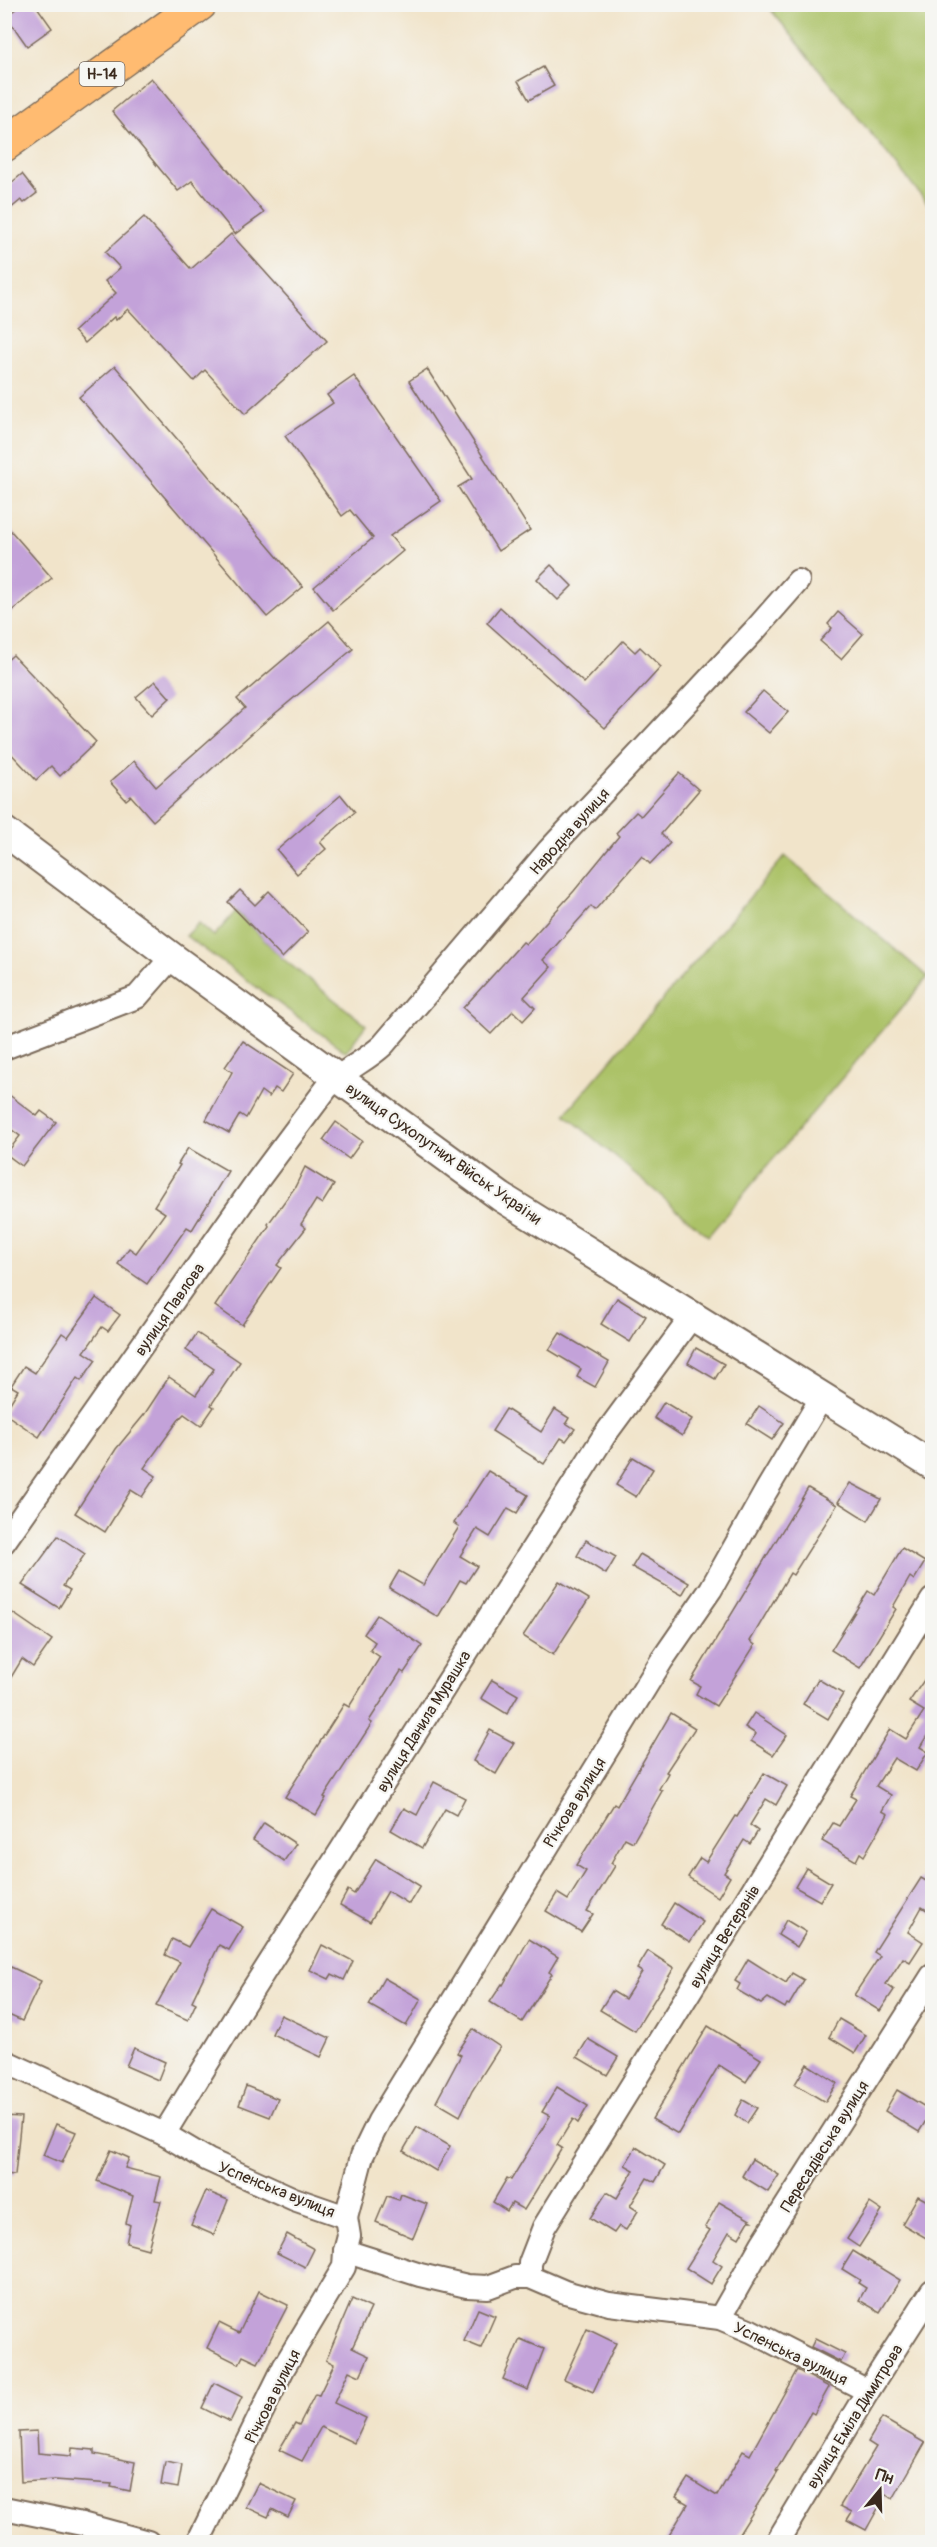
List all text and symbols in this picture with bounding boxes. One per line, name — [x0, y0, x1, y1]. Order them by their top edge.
road number: Н-14 — [80, 62, 124, 86]
street label: Народна вулиця — [526, 784, 614, 879]
street label: вулиця Сухопутних Військ України — [342, 1078, 545, 1229]
street label: вулиця Павлова — [131, 1259, 209, 1360]
street label: вулиця Данила Мурашка — [372, 1647, 476, 1796]
street label: Річкова вулиця — [539, 1754, 610, 1851]
street label: вулиця Ветеранів — [685, 1881, 765, 1992]
street label: Пересадівська вулиця — [776, 2077, 873, 2216]
street label: Успенська вулиця — [215, 2157, 338, 2222]
street label: Успенська вулиця — [730, 2318, 851, 2390]
street label: вулиця Еміла Димитрова — [802, 2341, 907, 2492]
street label: Річкова вулиця — [241, 2346, 305, 2447]
north arrow — [850, 2460, 910, 2520]
text: Пн — [873, 2464, 896, 2489]

